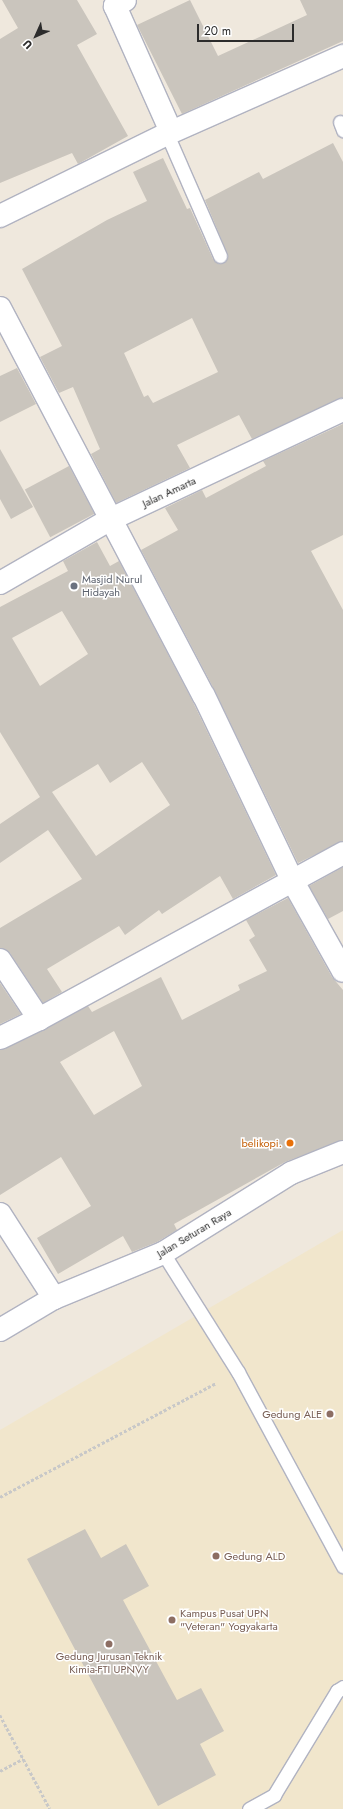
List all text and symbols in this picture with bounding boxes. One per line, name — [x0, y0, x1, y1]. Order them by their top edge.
north arrow — [16, 16, 56, 56]
scale bar — [199, 16, 296, 42]
text: 20 m — [204, 22, 231, 40]
text: U — [19, 36, 36, 53]
street label: Jalan Amarta — [140, 474, 198, 510]
place label: Masjid Nurul Hidayah — [82, 573, 142, 599]
marker: Masjid Nurul Hidayah — [69, 581, 79, 591]
place label: belikopi. — [242, 1136, 282, 1150]
marker: belikopi. — [285, 1138, 295, 1148]
street label: Jalan Seturan Raya — [154, 1206, 234, 1260]
place label: Gedung ALE — [262, 1407, 322, 1421]
marker: Gedung ALE — [325, 1409, 335, 1419]
place label: Gedung ALD — [224, 1549, 285, 1563]
marker: Gedung ALD — [211, 1551, 221, 1561]
place label: Kampus Pusat UPN "Veteran" Yogyakarta — [180, 1607, 278, 1633]
marker: Kampus Pusat UPN "Veteran" Yogyakarta — [167, 1615, 177, 1625]
marker: Gedung Jurusan Teknik Kimia-FTI UPNVY — [104, 1639, 114, 1649]
place label: Gedung Jurusan Teknik Kimia-FTI UPNVY — [56, 1650, 162, 1676]

